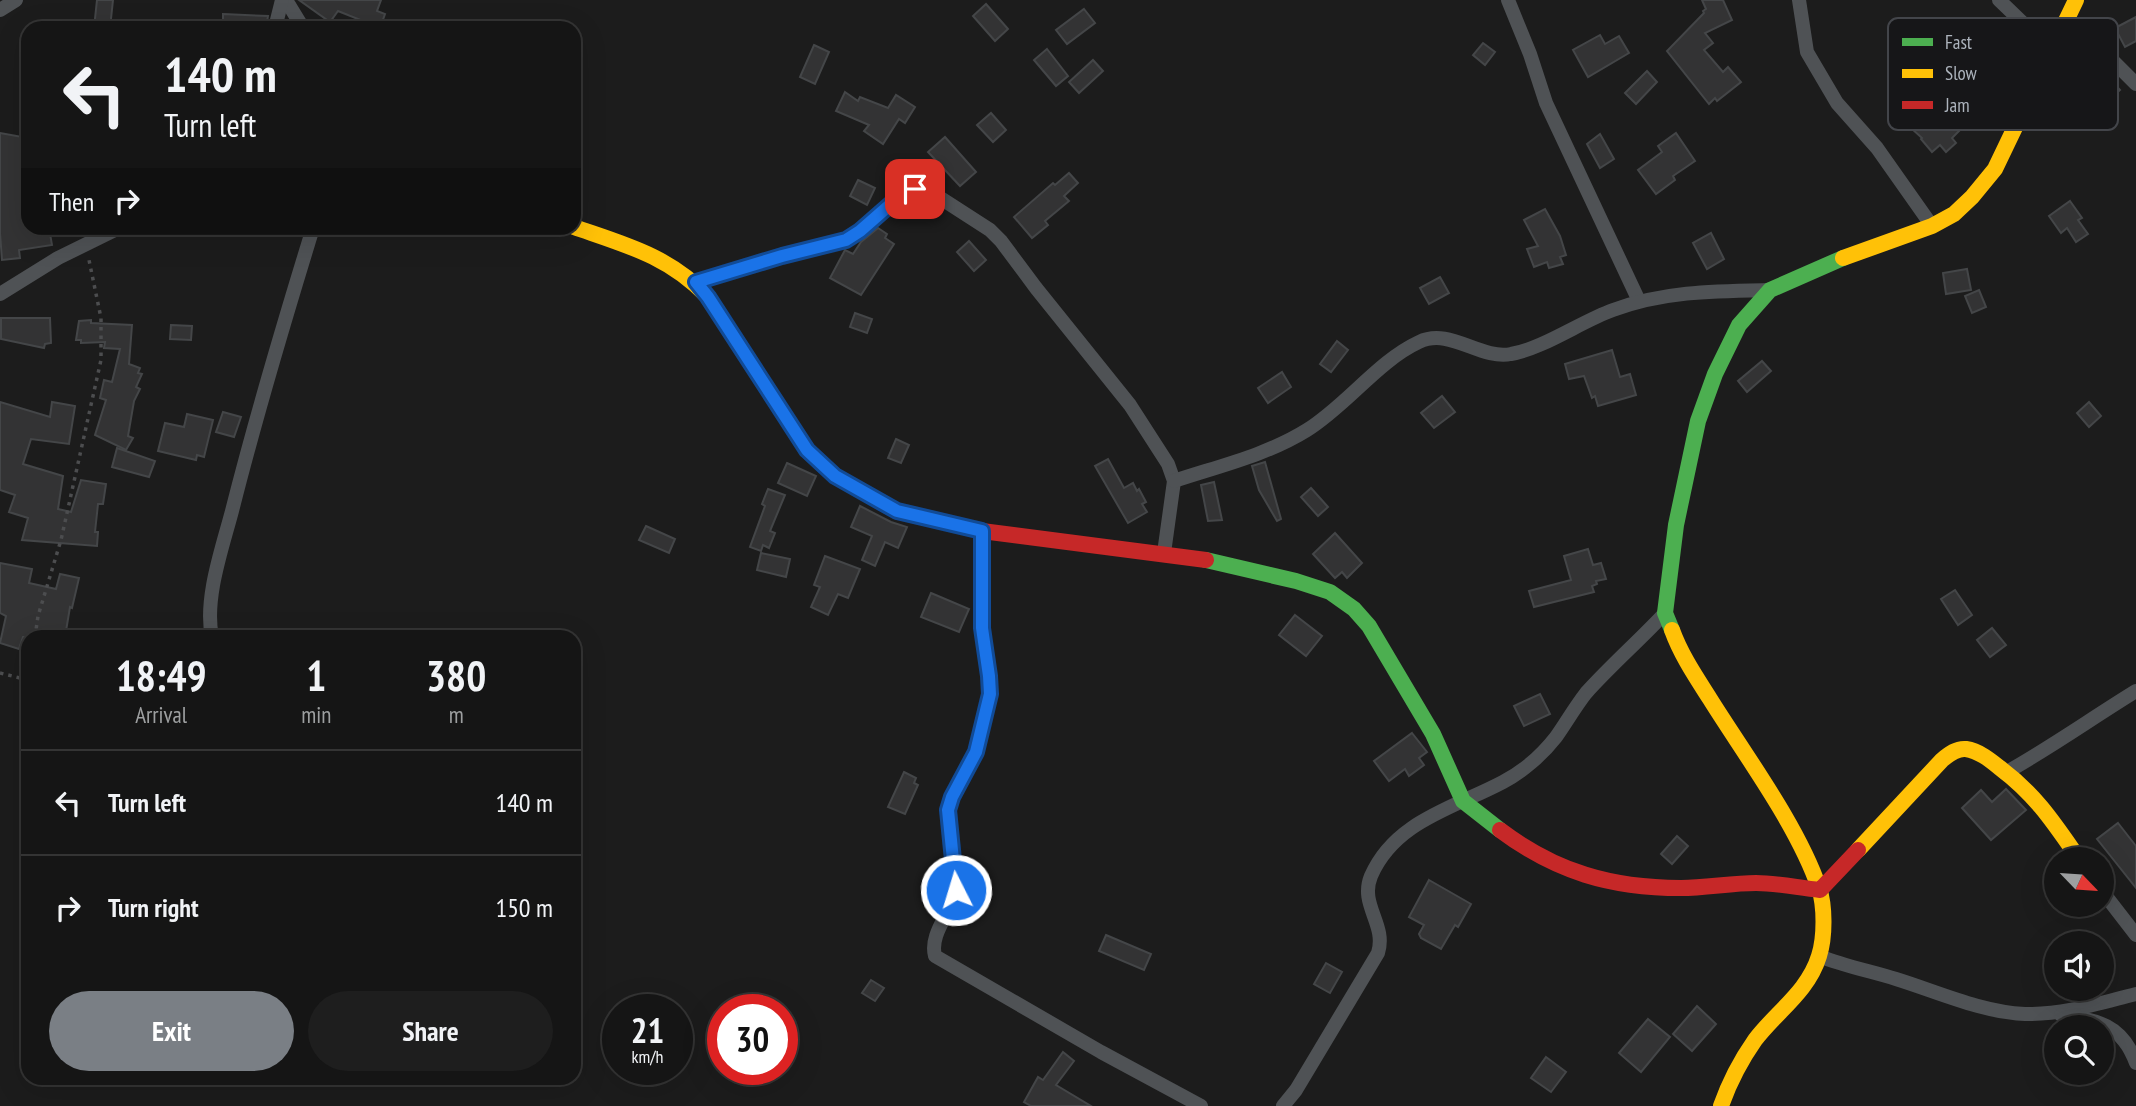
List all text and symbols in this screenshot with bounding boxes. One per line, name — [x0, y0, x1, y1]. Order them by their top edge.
legend — [1888, 18, 2118, 130]
text: Fast — [1945, 30, 1973, 54]
text: 140 m — [164, 42, 277, 106]
icon: left — [49, 49, 140, 140]
text: Slow — [1945, 61, 1978, 85]
text: Jam — [1944, 93, 1970, 117]
text: Turn left — [164, 104, 256, 146]
pin — [885, 159, 945, 219]
icon: arrive — [896, 170, 934, 208]
icon: right — [108, 182, 146, 220]
text: Then — [49, 185, 94, 218]
text: 18:49 — [116, 648, 207, 703]
text: 1 — [306, 648, 326, 703]
text: 380 — [426, 648, 486, 703]
text: Arrival — [135, 700, 187, 729]
text: min — [301, 700, 331, 729]
text: m — [449, 700, 464, 729]
icon: left — [49, 784, 87, 822]
text: Turn left — [108, 786, 186, 819]
text: 140 m — [495, 786, 553, 819]
north arrow — [2044, 847, 2114, 917]
map controls — [2044, 847, 2114, 1085]
position arrow — [919, 853, 993, 927]
icon: right — [49, 889, 87, 927]
text: Turn right — [108, 891, 199, 924]
text: 150 m — [495, 891, 553, 924]
button: sound — [2044, 931, 2114, 1001]
button: Exit — [49, 991, 294, 1071]
button: Share — [308, 991, 553, 1071]
speed limit sign: 30 — [707, 994, 798, 1085]
text: 21 — [631, 1007, 664, 1053]
button: search — [2044, 1015, 2114, 1085]
text: km/h — [632, 1045, 663, 1068]

